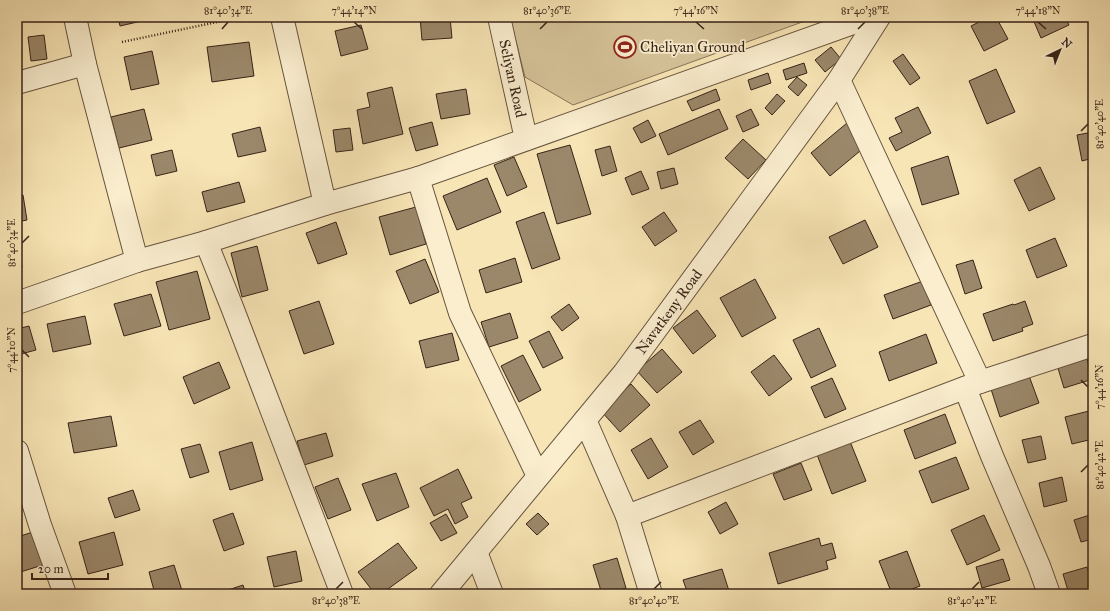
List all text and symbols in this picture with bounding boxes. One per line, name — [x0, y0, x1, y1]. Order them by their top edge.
text: 81°40'34"E — [204, 5, 252, 17]
text: 7°44'14"N — [331, 5, 377, 17]
text: 81°40'36"E — [523, 5, 571, 17]
text: 7°44'16"N — [674, 5, 719, 17]
text: 81°40'38"E — [841, 5, 889, 17]
text: 7°44'18"N — [1016, 5, 1061, 17]
north arrow — [1040, 30, 1080, 70]
sports icon: Cheliyan Ground — [612, 34, 638, 60]
text: N — [1059, 35, 1075, 51]
street label: Seliyan Road — [495, 38, 530, 120]
place label: Cheliyan Ground — [640, 38, 746, 56]
text: 81°40'40"E — [1094, 99, 1106, 149]
text: 81°40'34"E — [6, 219, 18, 267]
street label: Navatkeny Road — [632, 265, 706, 358]
text: 7°44'10"N — [6, 327, 18, 373]
text: 7°44'16"N — [1094, 364, 1106, 409]
text: 81°40'42"E — [1094, 440, 1106, 490]
scale bar — [32, 555, 108, 581]
text: 20 m — [38, 562, 64, 576]
text: 81°40'38"E — [312, 595, 360, 607]
text: 81°40'40"E — [629, 595, 679, 607]
text: 81°40'42"E — [947, 595, 997, 607]

